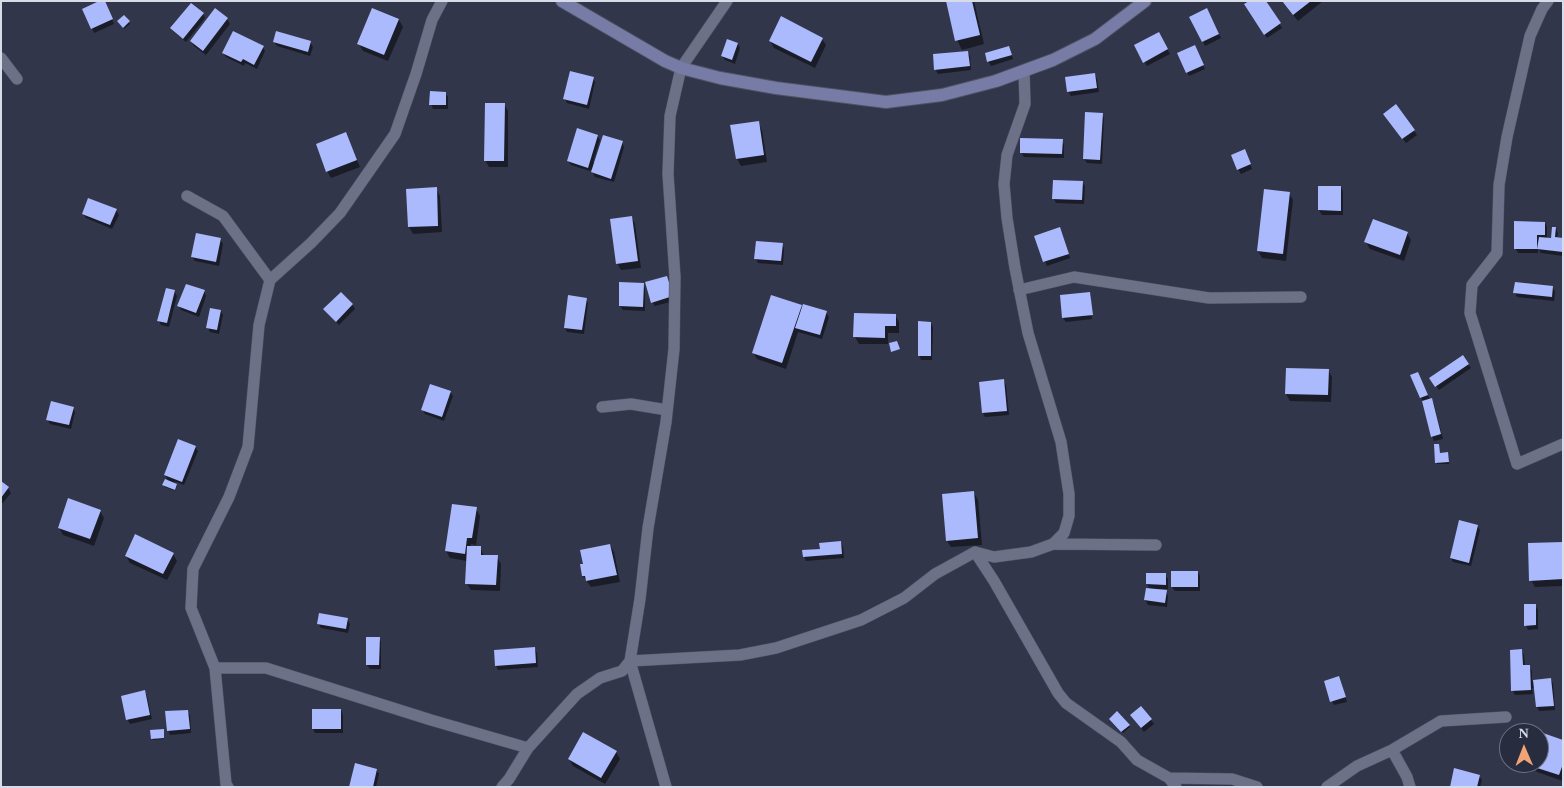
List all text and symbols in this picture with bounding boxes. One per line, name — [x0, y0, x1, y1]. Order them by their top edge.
north arrow — [1499, 723, 1549, 773]
text: N — [1519, 726, 1529, 741]

